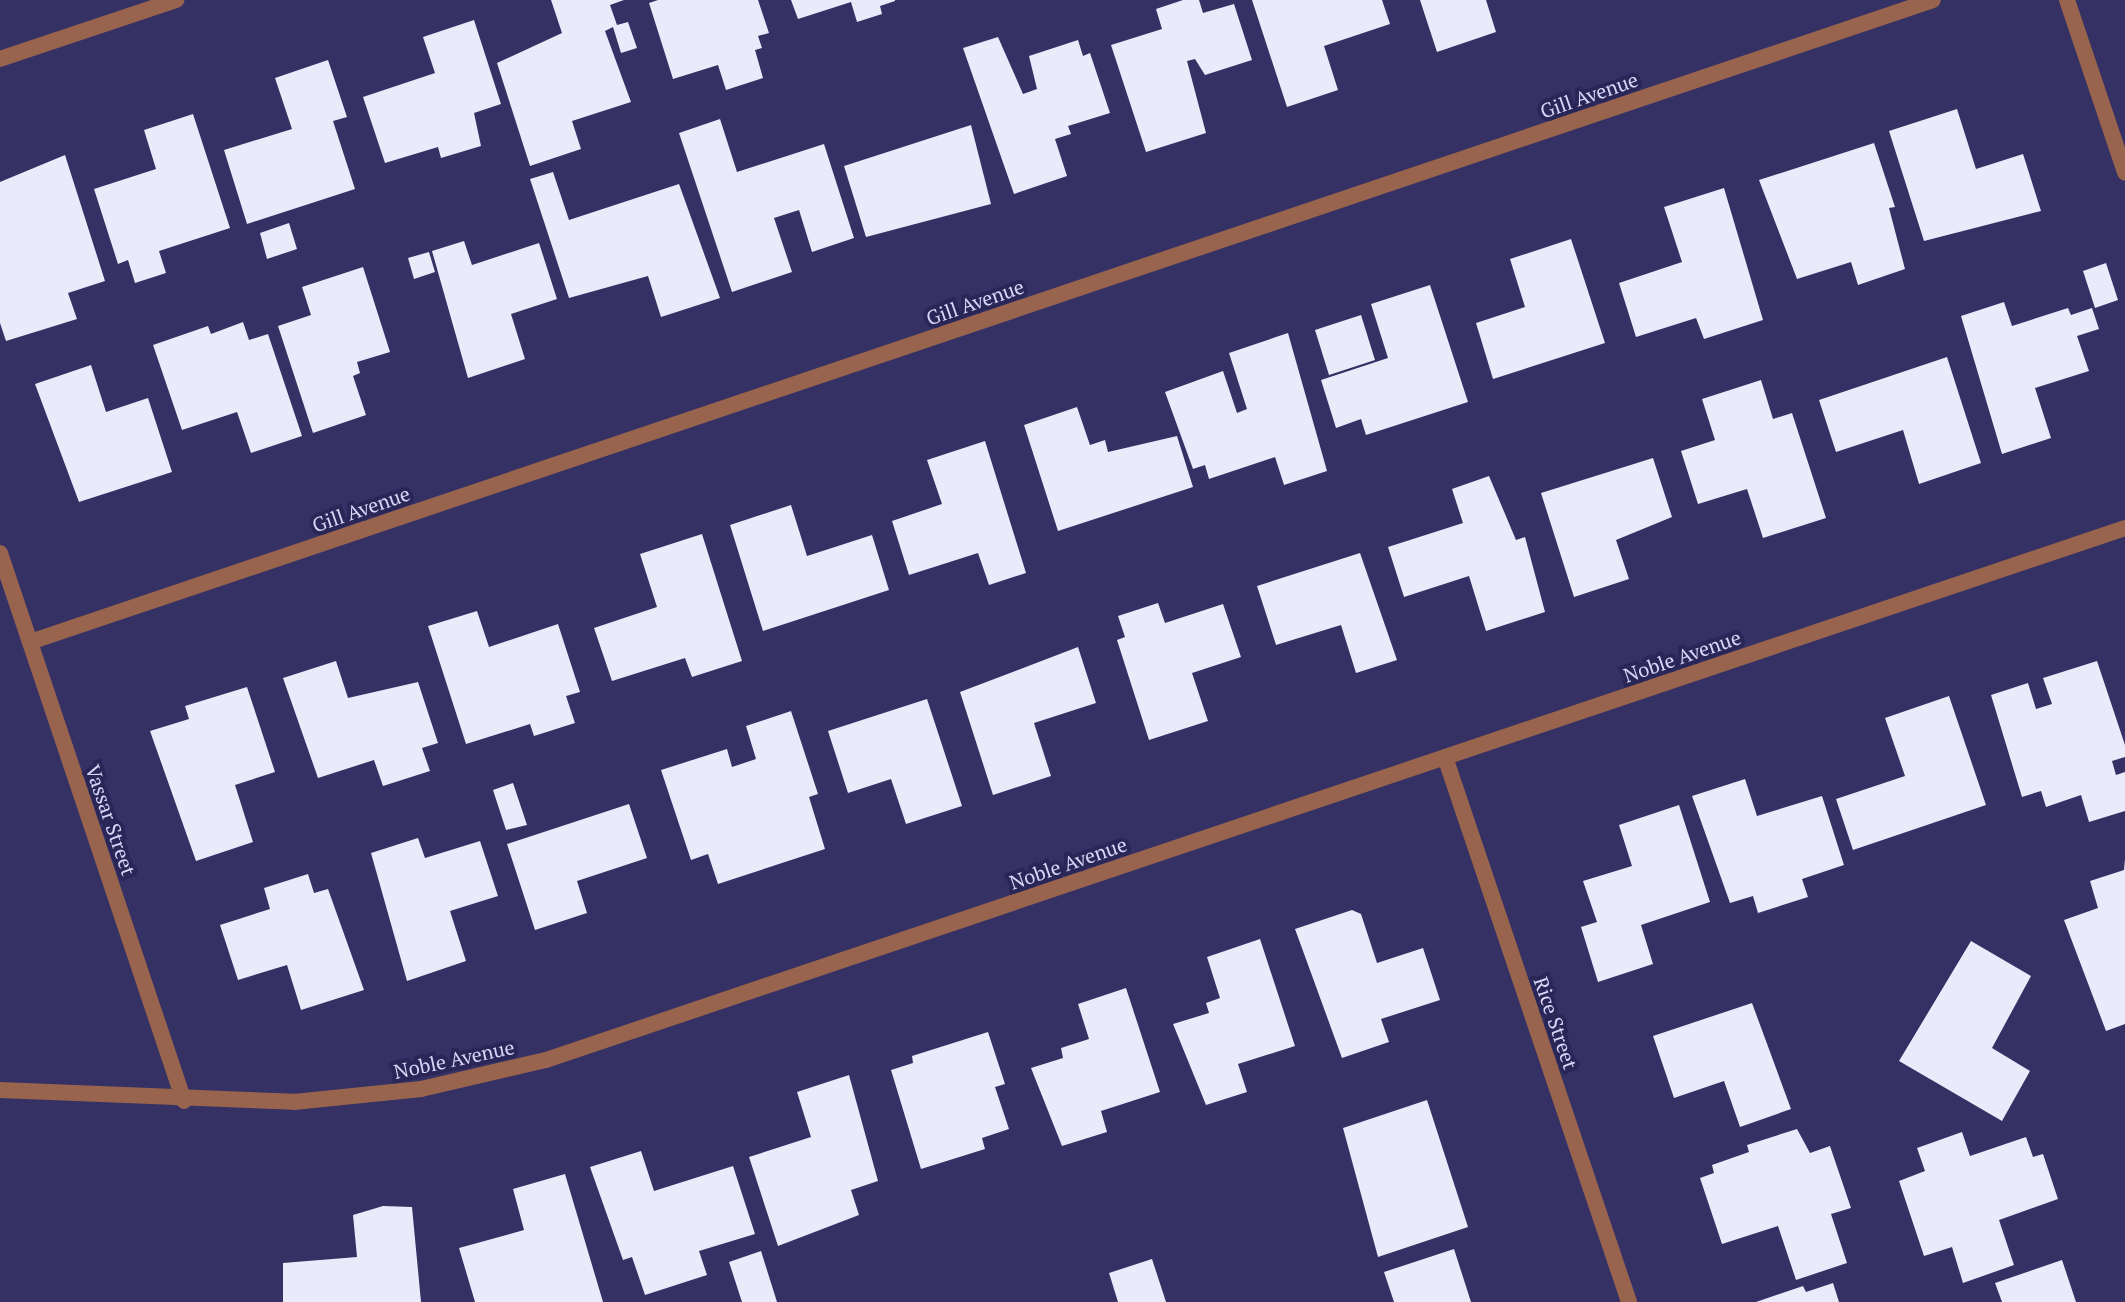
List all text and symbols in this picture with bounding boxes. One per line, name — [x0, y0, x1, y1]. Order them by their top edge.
street label: Gill Avenue — [1537, 67, 1641, 123]
street label: Gill Avenue — [923, 274, 1027, 330]
street label: Gill Avenue — [309, 481, 413, 537]
street label: Noble Avenue — [1620, 625, 1744, 687]
street label: Vassar Street — [81, 761, 141, 879]
street label: Noble Avenue — [1006, 832, 1130, 894]
street label: Rice Street — [1529, 974, 1583, 1072]
street label: Noble Avenue — [391, 1034, 517, 1084]

